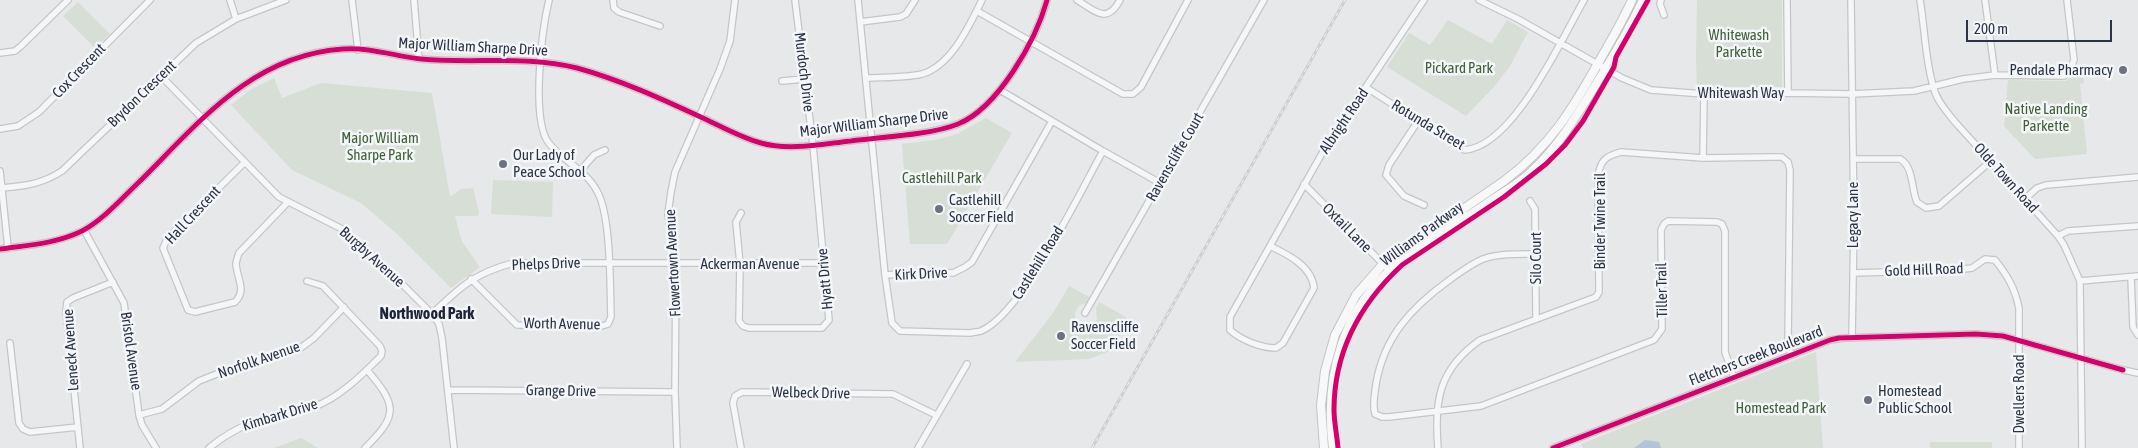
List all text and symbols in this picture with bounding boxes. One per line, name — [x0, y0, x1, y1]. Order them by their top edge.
scale bar — [1968, 10, 2114, 42]
text: 200 m — [1974, 20, 2008, 37]
park label: Whitewash Parkette — [1709, 26, 1769, 61]
street label: Murdoch Drive — [790, 31, 818, 113]
street label: Major William Sharpe Drive — [398, 34, 548, 60]
street label: Cox Crescent — [49, 40, 109, 102]
street label: Brydon Crescent — [104, 57, 180, 131]
park label: Pickard Park — [1425, 59, 1493, 77]
place label: Pendale Pharmacy — [2009, 61, 2113, 79]
marker: Pendale Pharmacy — [2117, 64, 2129, 76]
street label: Whitewash Way — [1698, 84, 1784, 102]
street label: Albright Road — [1316, 85, 1372, 157]
street label: Rotunda Street — [1388, 96, 1468, 154]
park label: Native Landing Parkette — [2005, 100, 2087, 135]
street label: Major William Sharpe Drive — [799, 105, 949, 141]
street label: Ravenscliffe Court — [1142, 109, 1208, 205]
park label: Major William Sharpe Park — [341, 129, 419, 164]
street label: Olde Town Road — [1970, 139, 2042, 217]
place label: Our Lady of Peace School — [513, 146, 586, 181]
marker: Our Lady of Peace School — [497, 158, 509, 170]
park label: Castlehill Park — [902, 169, 982, 187]
street label: Binder Twine Trail — [1591, 173, 1609, 269]
street label: Hall Crescent — [162, 182, 224, 248]
street label: Legacy Lane — [1844, 182, 1862, 248]
place label: Castlehill Soccer Field — [949, 191, 1014, 226]
street label: Williams Parkway — [1377, 198, 1467, 270]
street label: Oxtail Lane — [1319, 200, 1375, 256]
marker: Castlehill Soccer Field — [933, 203, 945, 215]
street label: Flowertown Avenue — [661, 209, 685, 317]
street label: Burgby Avenue — [336, 223, 408, 291]
street label: Castlehill Road — [1008, 223, 1068, 303]
street label: Silo Court — [1527, 232, 1545, 284]
street label: Hyatt Drive — [813, 248, 837, 310]
street label: Phelps Drive — [511, 254, 581, 274]
street label: Ackerman Avenue — [700, 255, 800, 273]
street label: Gold Hill Road — [1884, 260, 1964, 280]
street label: Tiller Trail — [1653, 262, 1671, 318]
street label: Kirk Drive — [894, 264, 948, 284]
district label: Northwood Park — [380, 304, 474, 324]
street label: Leneck Avenue — [59, 308, 83, 392]
street label: Bristol Avenue — [117, 311, 145, 391]
street label: Worth Avenue — [523, 314, 601, 334]
place label: Ravenscliffe Soccer Field — [1071, 318, 1139, 353]
street label: Fletchers Creek Boulevard — [1686, 322, 1826, 390]
marker: Ravenscliffe Soccer Field — [1055, 330, 1067, 342]
street label: Norfolk Avenue — [216, 338, 302, 382]
street label: Dwellers Road — [2010, 354, 2028, 434]
street label: Grange Drive — [526, 381, 596, 401]
place label: Homestead Public School — [1878, 382, 1952, 417]
street label: Welbeck Drive — [772, 383, 850, 403]
marker: Homestead Public School — [1862, 394, 1874, 406]
street label: Kimbark Drive — [240, 395, 320, 435]
park label: Homestead Park — [1736, 399, 1826, 417]

